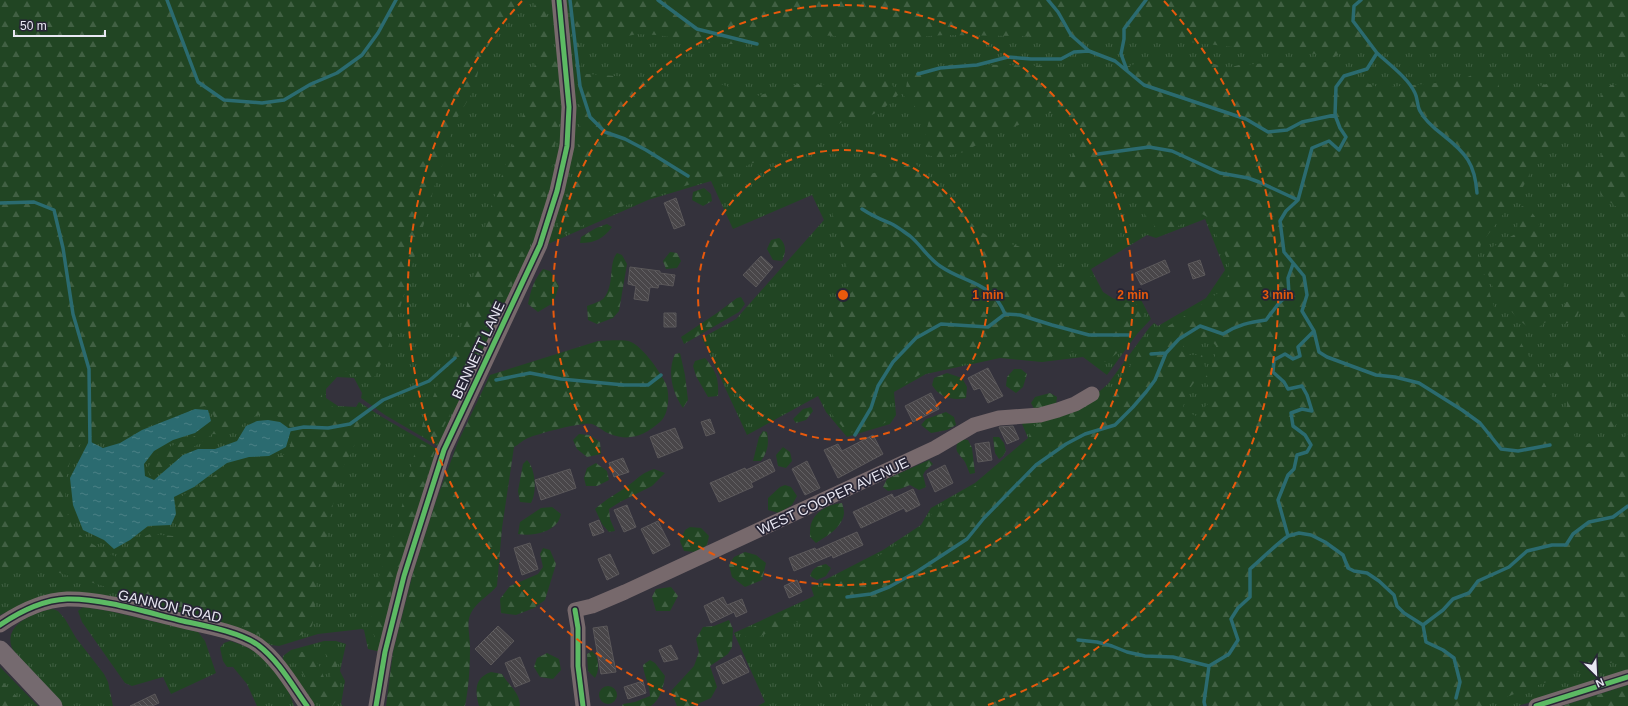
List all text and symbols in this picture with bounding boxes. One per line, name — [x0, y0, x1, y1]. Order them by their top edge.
scale bar — [14, 12, 105, 38]
text: 50 m — [20, 19, 47, 33]
centre of rings — [836, 288, 850, 302]
text: 1 min — [972, 288, 1004, 302]
text: 2 min — [1117, 288, 1149, 302]
text: 3 min — [1262, 288, 1294, 302]
street label: BENNETT LANE — [448, 299, 508, 401]
street label: WEST COOPER AVENUE — [755, 454, 911, 538]
street label: GANNON ROAD — [117, 586, 223, 626]
north arrow — [1576, 654, 1616, 694]
text: N — [1594, 676, 1606, 690]

